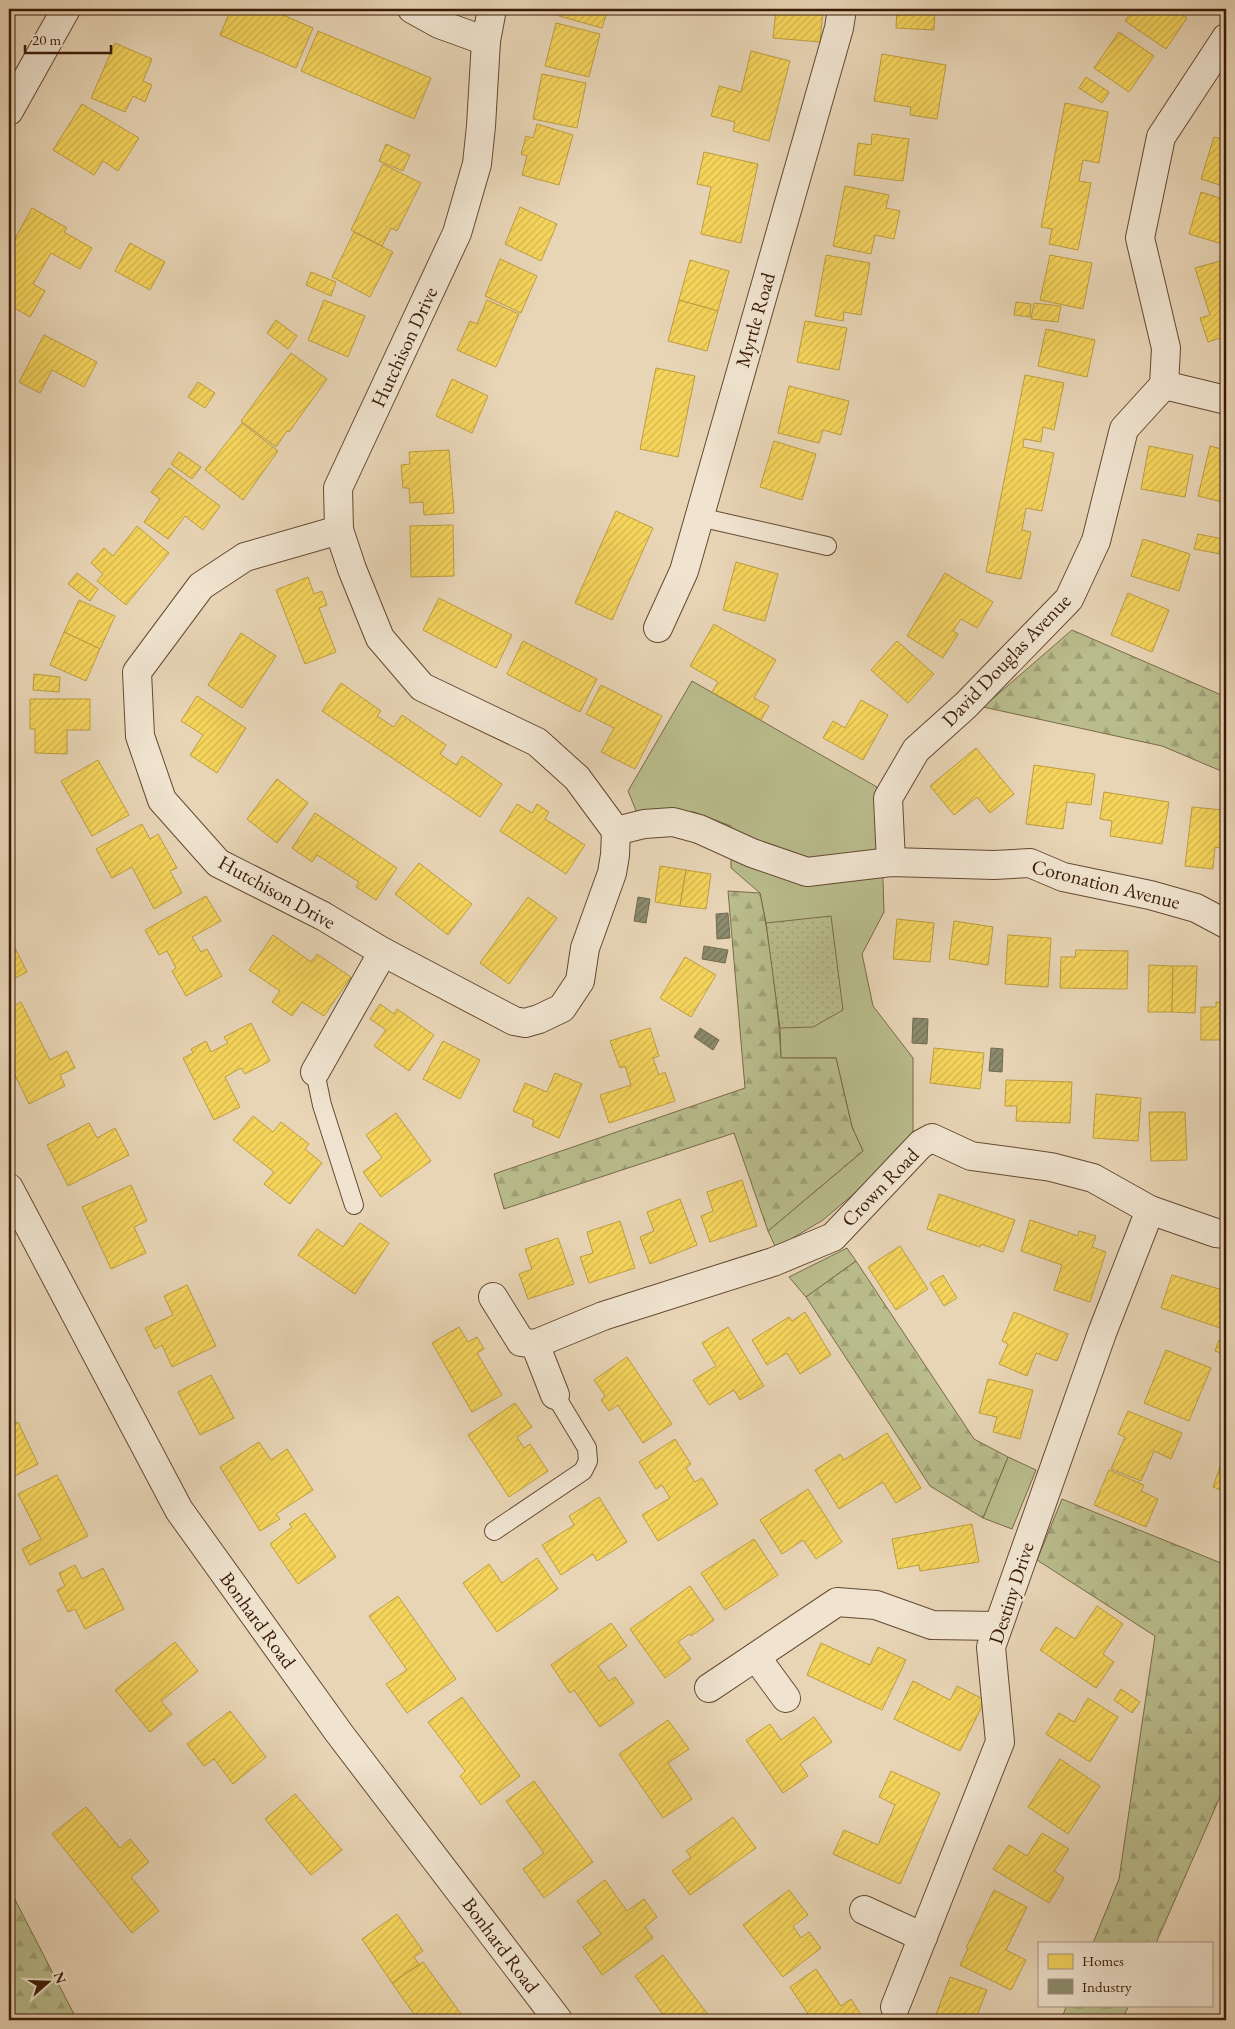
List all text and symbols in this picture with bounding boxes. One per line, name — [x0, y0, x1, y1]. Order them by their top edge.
scale bar — [25, 22, 111, 54]
text: 20 m — [32, 30, 61, 49]
street label: Myrtle Road — [729, 269, 781, 370]
street label: Hutchison Drive — [365, 282, 443, 411]
street label: David Douglas Avenue — [936, 588, 1076, 732]
street label: Hutchison Drive — [214, 849, 340, 935]
street label: Coronation Avenue — [1029, 853, 1183, 915]
street label: Crown Road — [836, 1141, 925, 1232]
street label: Destiny Drive — [982, 1539, 1040, 1647]
street label: Bonhard Road — [214, 1567, 302, 1674]
street label: Bonhard Road — [457, 1892, 546, 1999]
legend — [1038, 1942, 1212, 2006]
text: Homes — [1082, 1951, 1124, 1970]
north arrow — [22, 1956, 72, 2006]
text: N — [50, 1969, 71, 1987]
text: Industry — [1082, 1977, 1132, 1996]

